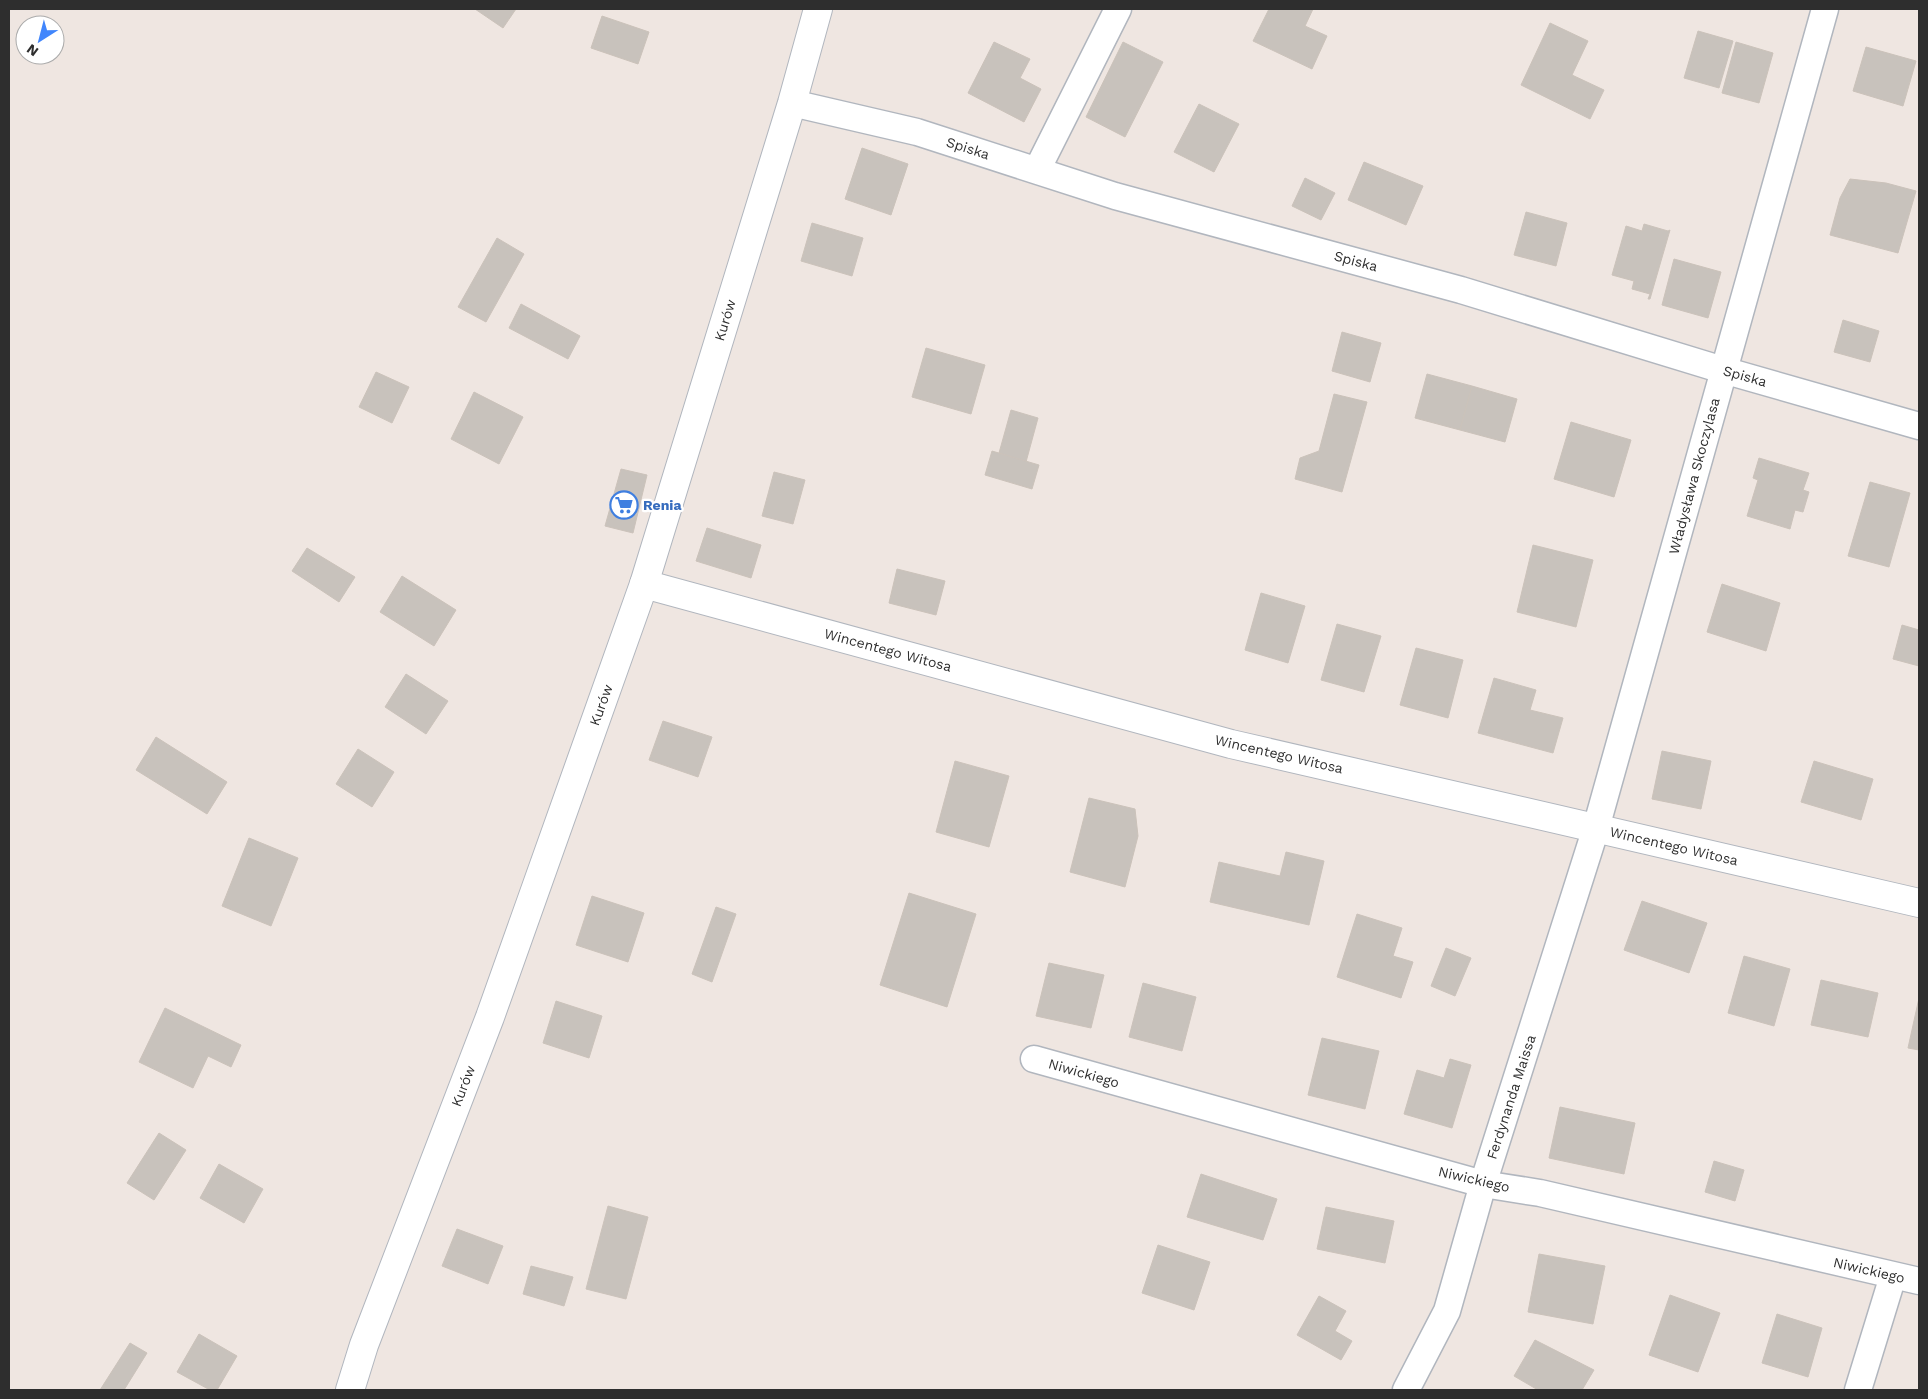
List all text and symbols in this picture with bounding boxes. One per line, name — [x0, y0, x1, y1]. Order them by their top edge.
north arrow — [15, 15, 65, 65]
text: N — [23, 41, 41, 60]
street label: Spiska — [944, 134, 992, 163]
street label: Spiska — [1332, 248, 1380, 275]
street label: Kurów — [711, 297, 739, 343]
street label: Spiska — [1721, 362, 1769, 390]
street label: Władysława Skoczylasa — [1665, 396, 1723, 556]
supermarket icon: Renia — [609, 490, 639, 520]
place label: Renia — [643, 497, 682, 513]
street label: Wincentego Witosa — [823, 625, 954, 675]
street label: Kurów — [586, 682, 616, 728]
street label: Wincentego Witosa — [1213, 731, 1345, 777]
street label: Wincentego Witosa — [1608, 823, 1740, 869]
street label: Ferdynanda Maissa — [1483, 1033, 1539, 1161]
street label: Niwickiego — [1047, 1055, 1121, 1091]
street label: Kurów — [448, 1063, 478, 1109]
street label: Niwickiego — [1437, 1163, 1511, 1195]
street label: Niwickiego — [1832, 1254, 1906, 1286]

